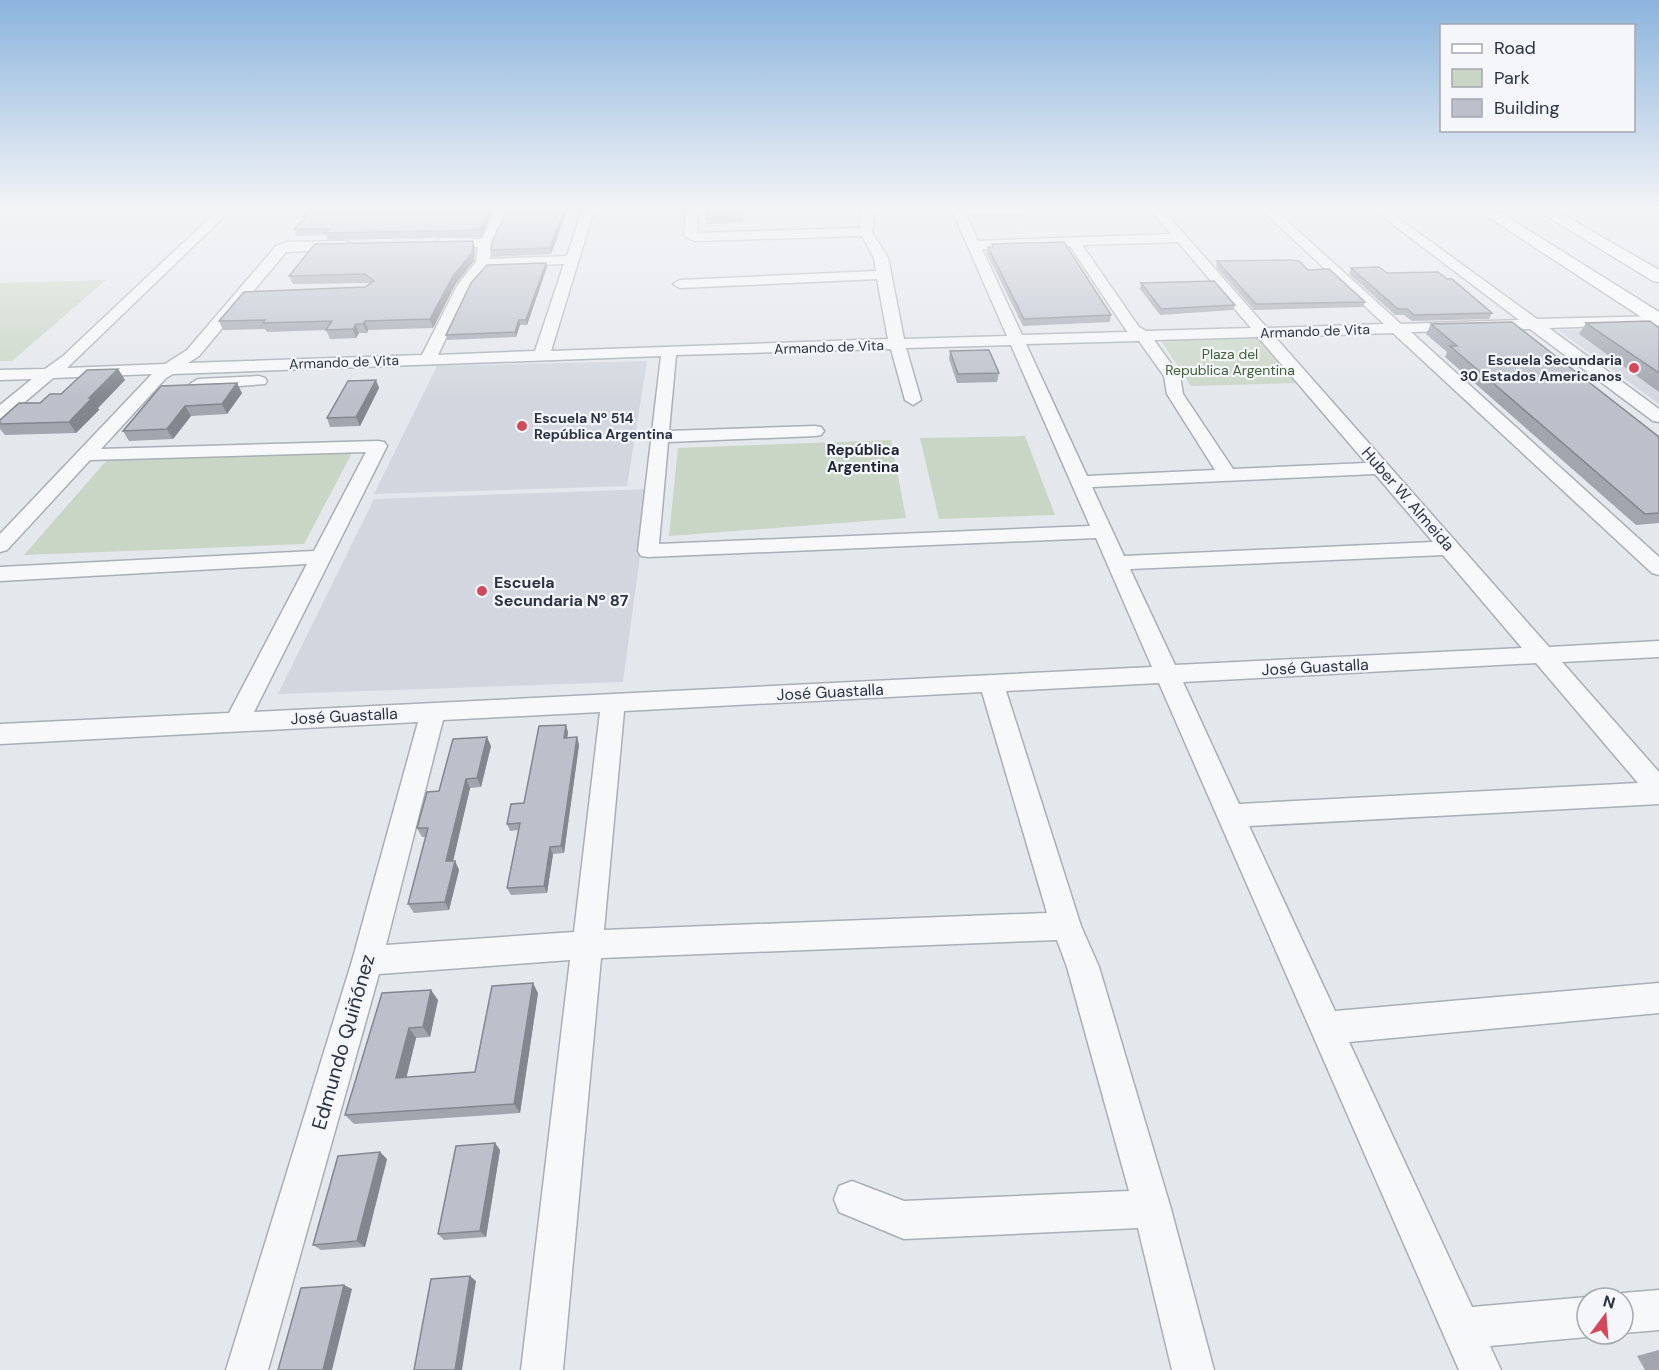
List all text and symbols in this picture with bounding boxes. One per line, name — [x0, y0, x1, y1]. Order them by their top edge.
legend — [1440, 24, 1635, 132]
text: Road — [1494, 36, 1536, 60]
text: Park — [1494, 66, 1530, 90]
text: Building — [1494, 96, 1559, 120]
street label: Armando de Vita — [1260, 320, 1370, 342]
street label: Armando de Vita — [774, 336, 884, 358]
park label: Plaza del Republica Argentina — [1165, 345, 1295, 379]
street label: Armando de Vita — [289, 351, 399, 373]
place label: Escuela Secundaria 30 Estados Americanos — [1460, 351, 1622, 385]
marker: Escuela Secundaria 30 Estados Americanos — [1627, 361, 1641, 375]
place label: Escuela Nº 514 República Argentina — [534, 409, 673, 443]
marker: Escuela Nº 514 República Argentina — [515, 419, 529, 433]
district label: República Argentina — [827, 440, 899, 477]
street label: Huber W. Almeida — [1357, 443, 1459, 555]
place label: Escuela Secundaria Nº 87 — [494, 572, 629, 611]
marker: Escuela Secundaria Nº 87 — [475, 584, 489, 598]
street label: José Guastalla — [1261, 654, 1369, 680]
street label: José Guastalla — [776, 679, 884, 705]
street label: José Guastalla — [290, 703, 398, 729]
street label: Edmundo Quiñónez — [306, 951, 380, 1133]
north arrow — [1575, 1286, 1635, 1346]
text: N — [1600, 1290, 1618, 1314]

